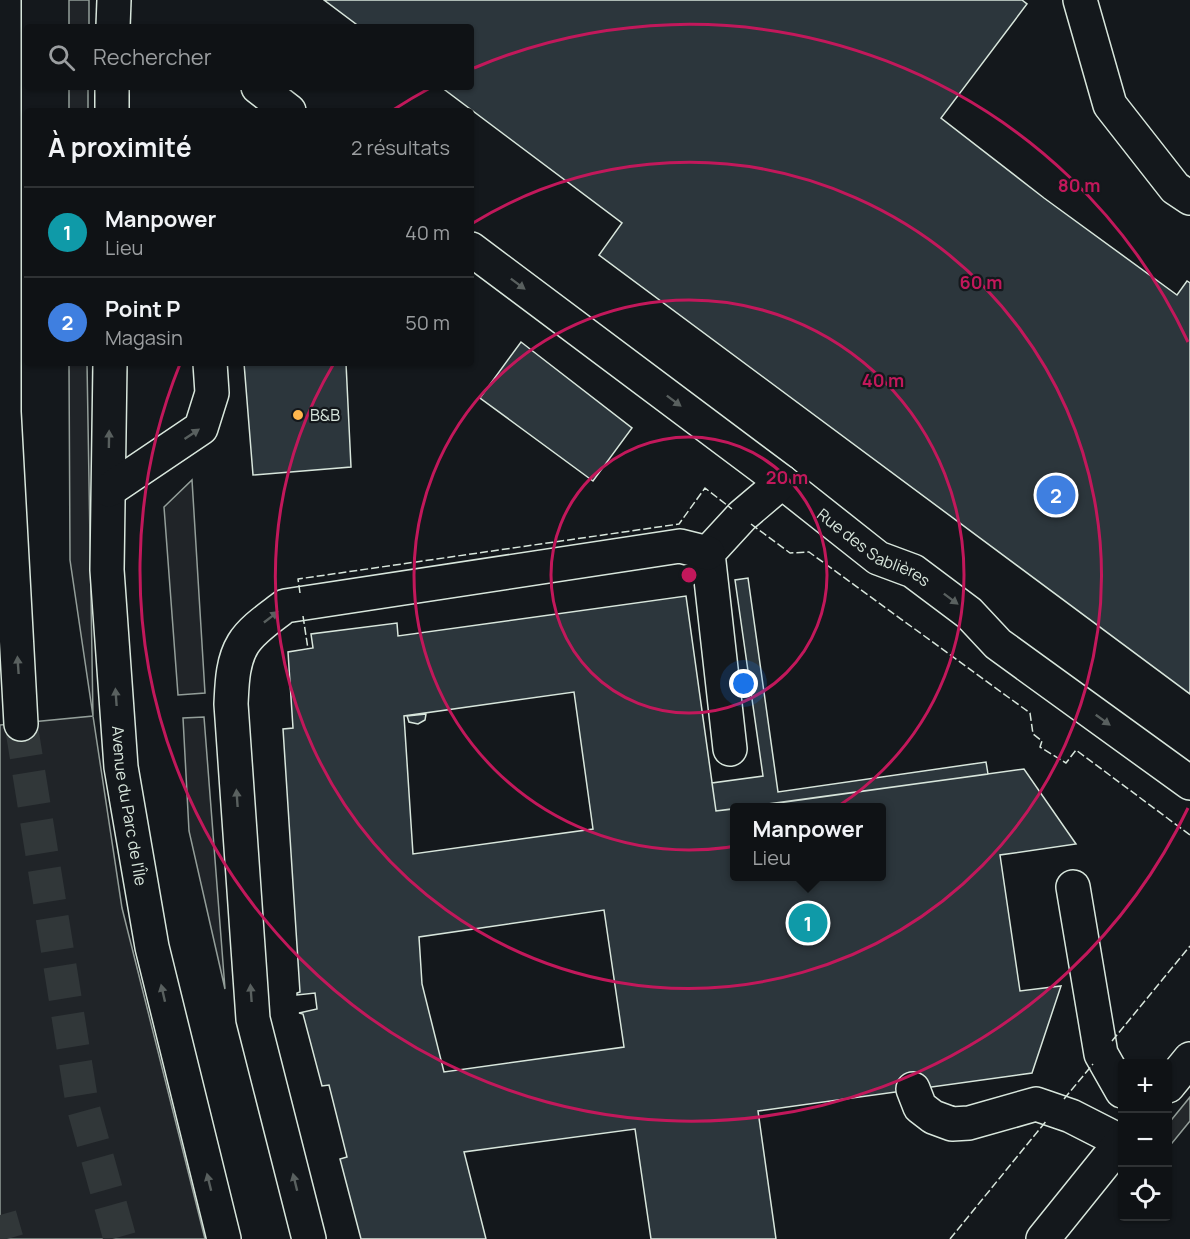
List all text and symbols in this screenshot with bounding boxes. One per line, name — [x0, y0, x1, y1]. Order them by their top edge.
search box — [24, 24, 474, 90]
icon: search — [45, 41, 78, 74]
text: Rechercher — [93, 42, 212, 72]
text: À proximité — [48, 129, 192, 165]
text: 2 résultats — [351, 134, 450, 161]
text: 80 m — [1058, 173, 1100, 197]
text: Manpower — [105, 204, 216, 234]
text: 1 — [63, 219, 72, 246]
text: 40 m — [405, 219, 450, 246]
text: Lieu — [105, 234, 143, 261]
text: 60 m — [960, 270, 1002, 294]
one-way arrow — [510, 277, 525, 289]
text: Point P — [105, 294, 180, 324]
text: 2 — [62, 309, 73, 336]
text: 50 m — [405, 309, 450, 336]
text: Magasin — [105, 324, 183, 351]
text: 40 m — [862, 368, 904, 392]
one-way arrow — [665, 395, 681, 407]
place label: B&B — [310, 404, 340, 426]
marker: B&B — [291, 408, 305, 422]
one-way arrow — [184, 429, 200, 440]
one-way arrow — [104, 430, 114, 449]
text: 20 m — [766, 465, 808, 489]
pin: 2 — [1036, 472, 1076, 518]
street label: Rue des Sablières — [813, 503, 935, 591]
centre of rings — [679, 565, 699, 585]
one-way arrow — [943, 593, 958, 605]
one-way arrow — [263, 612, 278, 624]
one-way arrow — [13, 656, 23, 675]
your location — [729, 669, 758, 698]
one-way arrow — [111, 687, 121, 706]
one-way arrow — [1095, 714, 1111, 725]
street label: Avenue du Parc de l'Île — [107, 725, 152, 887]
one-way arrow — [232, 789, 242, 808]
popup — [730, 803, 886, 881]
text: Manpower — [752, 814, 864, 844]
text: Lieu — [752, 844, 791, 871]
pin: 1 — [788, 900, 828, 946]
one-way arrow — [247, 983, 256, 1002]
one-way arrow — [157, 984, 167, 1002]
map controls — [1118, 1059, 1172, 1221]
button: + — [1118, 1059, 1172, 1113]
button: − — [1118, 1113, 1172, 1167]
button: locate — [1118, 1167, 1172, 1221]
one-way arrow — [204, 1173, 213, 1191]
one-way arrow — [290, 1173, 300, 1191]

